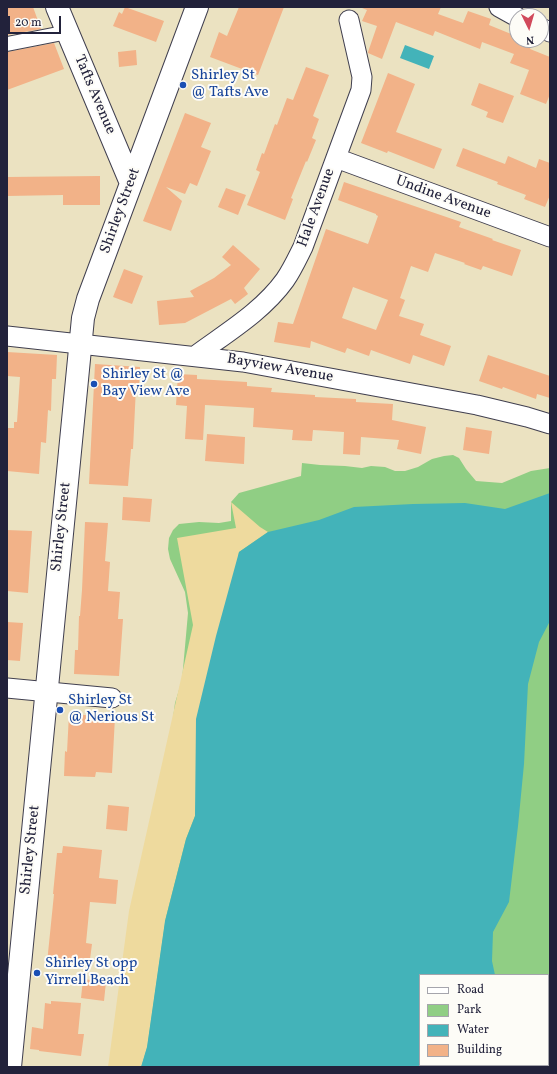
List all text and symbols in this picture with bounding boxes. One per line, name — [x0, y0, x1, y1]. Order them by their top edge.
scale bar — [10, 8, 63, 34]
north arrow — [509, 8, 549, 48]
text: 20 m — [15, 15, 42, 31]
text: N — [525, 32, 535, 47]
street label: Tafts Avenue — [69, 53, 119, 137]
place label: Shirley St @ Tafts Ave — [191, 67, 269, 102]
marker: Shirley St @ Tafts Ave — [178, 80, 188, 90]
street label: Shirley Street — [97, 166, 145, 256]
street label: Hale Avenue — [294, 166, 340, 250]
street label: Undine Avenue — [393, 172, 493, 224]
street label: Bayview Avenue — [225, 351, 335, 387]
place label: Shirley St @ Bay View Ave — [102, 366, 190, 401]
marker: Shirley St @ Bay View Ave — [89, 379, 99, 389]
street label: Shirley Street — [48, 481, 76, 573]
place label: Shirley St @ Nerious St — [68, 692, 154, 727]
marker: Shirley St @ Nerious St — [55, 705, 65, 715]
street label: Shirley Street — [17, 804, 45, 896]
place label: Shirley St opp Yirrell Beach — [45, 955, 137, 990]
marker: Shirley St opp Yirrell Beach — [32, 968, 42, 978]
legend — [419, 974, 549, 1066]
text: Road — [457, 982, 484, 998]
text: Park — [457, 1002, 482, 1018]
text: Water — [457, 1022, 489, 1038]
text: Building — [457, 1042, 502, 1058]

